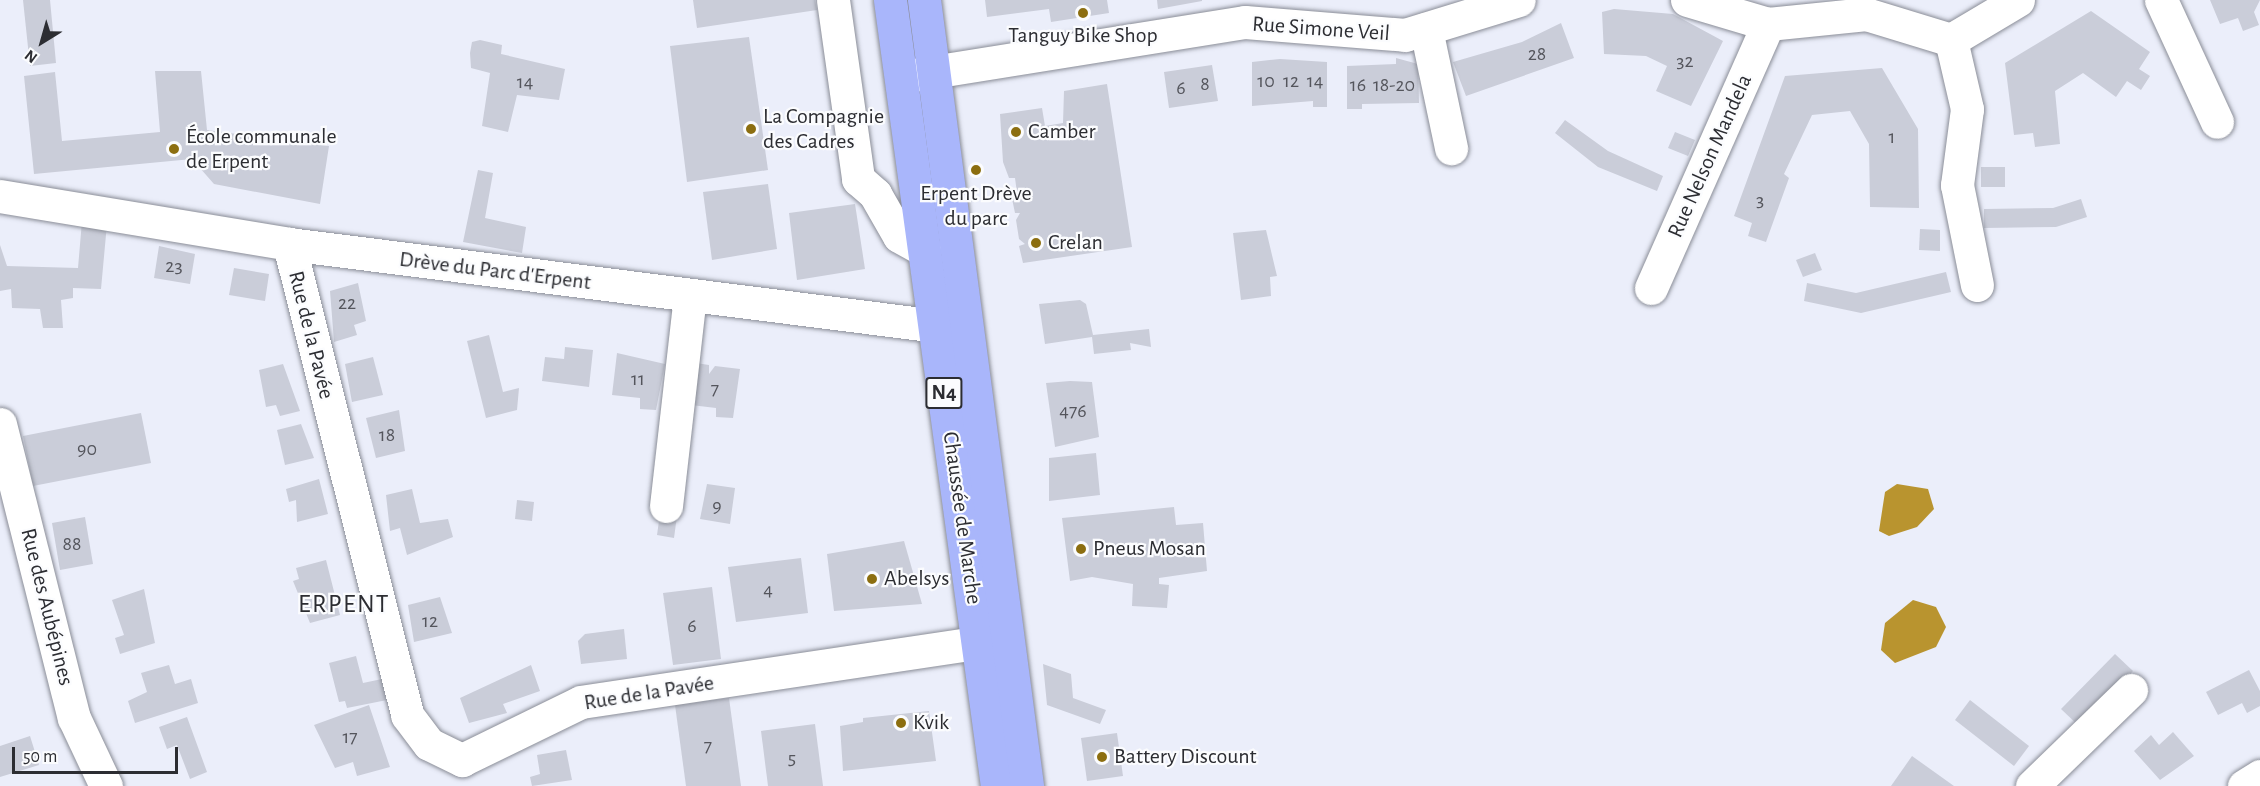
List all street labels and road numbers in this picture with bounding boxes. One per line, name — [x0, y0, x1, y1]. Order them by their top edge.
street label: Rue Simone Veil — [1251, 11, 1391, 47]
street label: Rue Nelson Mandela — [1662, 70, 1758, 242]
street label: Drève du Parc d'Erpent — [398, 246, 592, 296]
street label: Rue de la Pavée — [282, 268, 340, 402]
road number: N4 — [924, 375, 964, 411]
street label: Chaussée de Marche — [937, 430, 987, 606]
street label: Rue des Aubépines — [15, 526, 79, 688]
street label: Rue de la Pavée — [582, 670, 716, 716]

